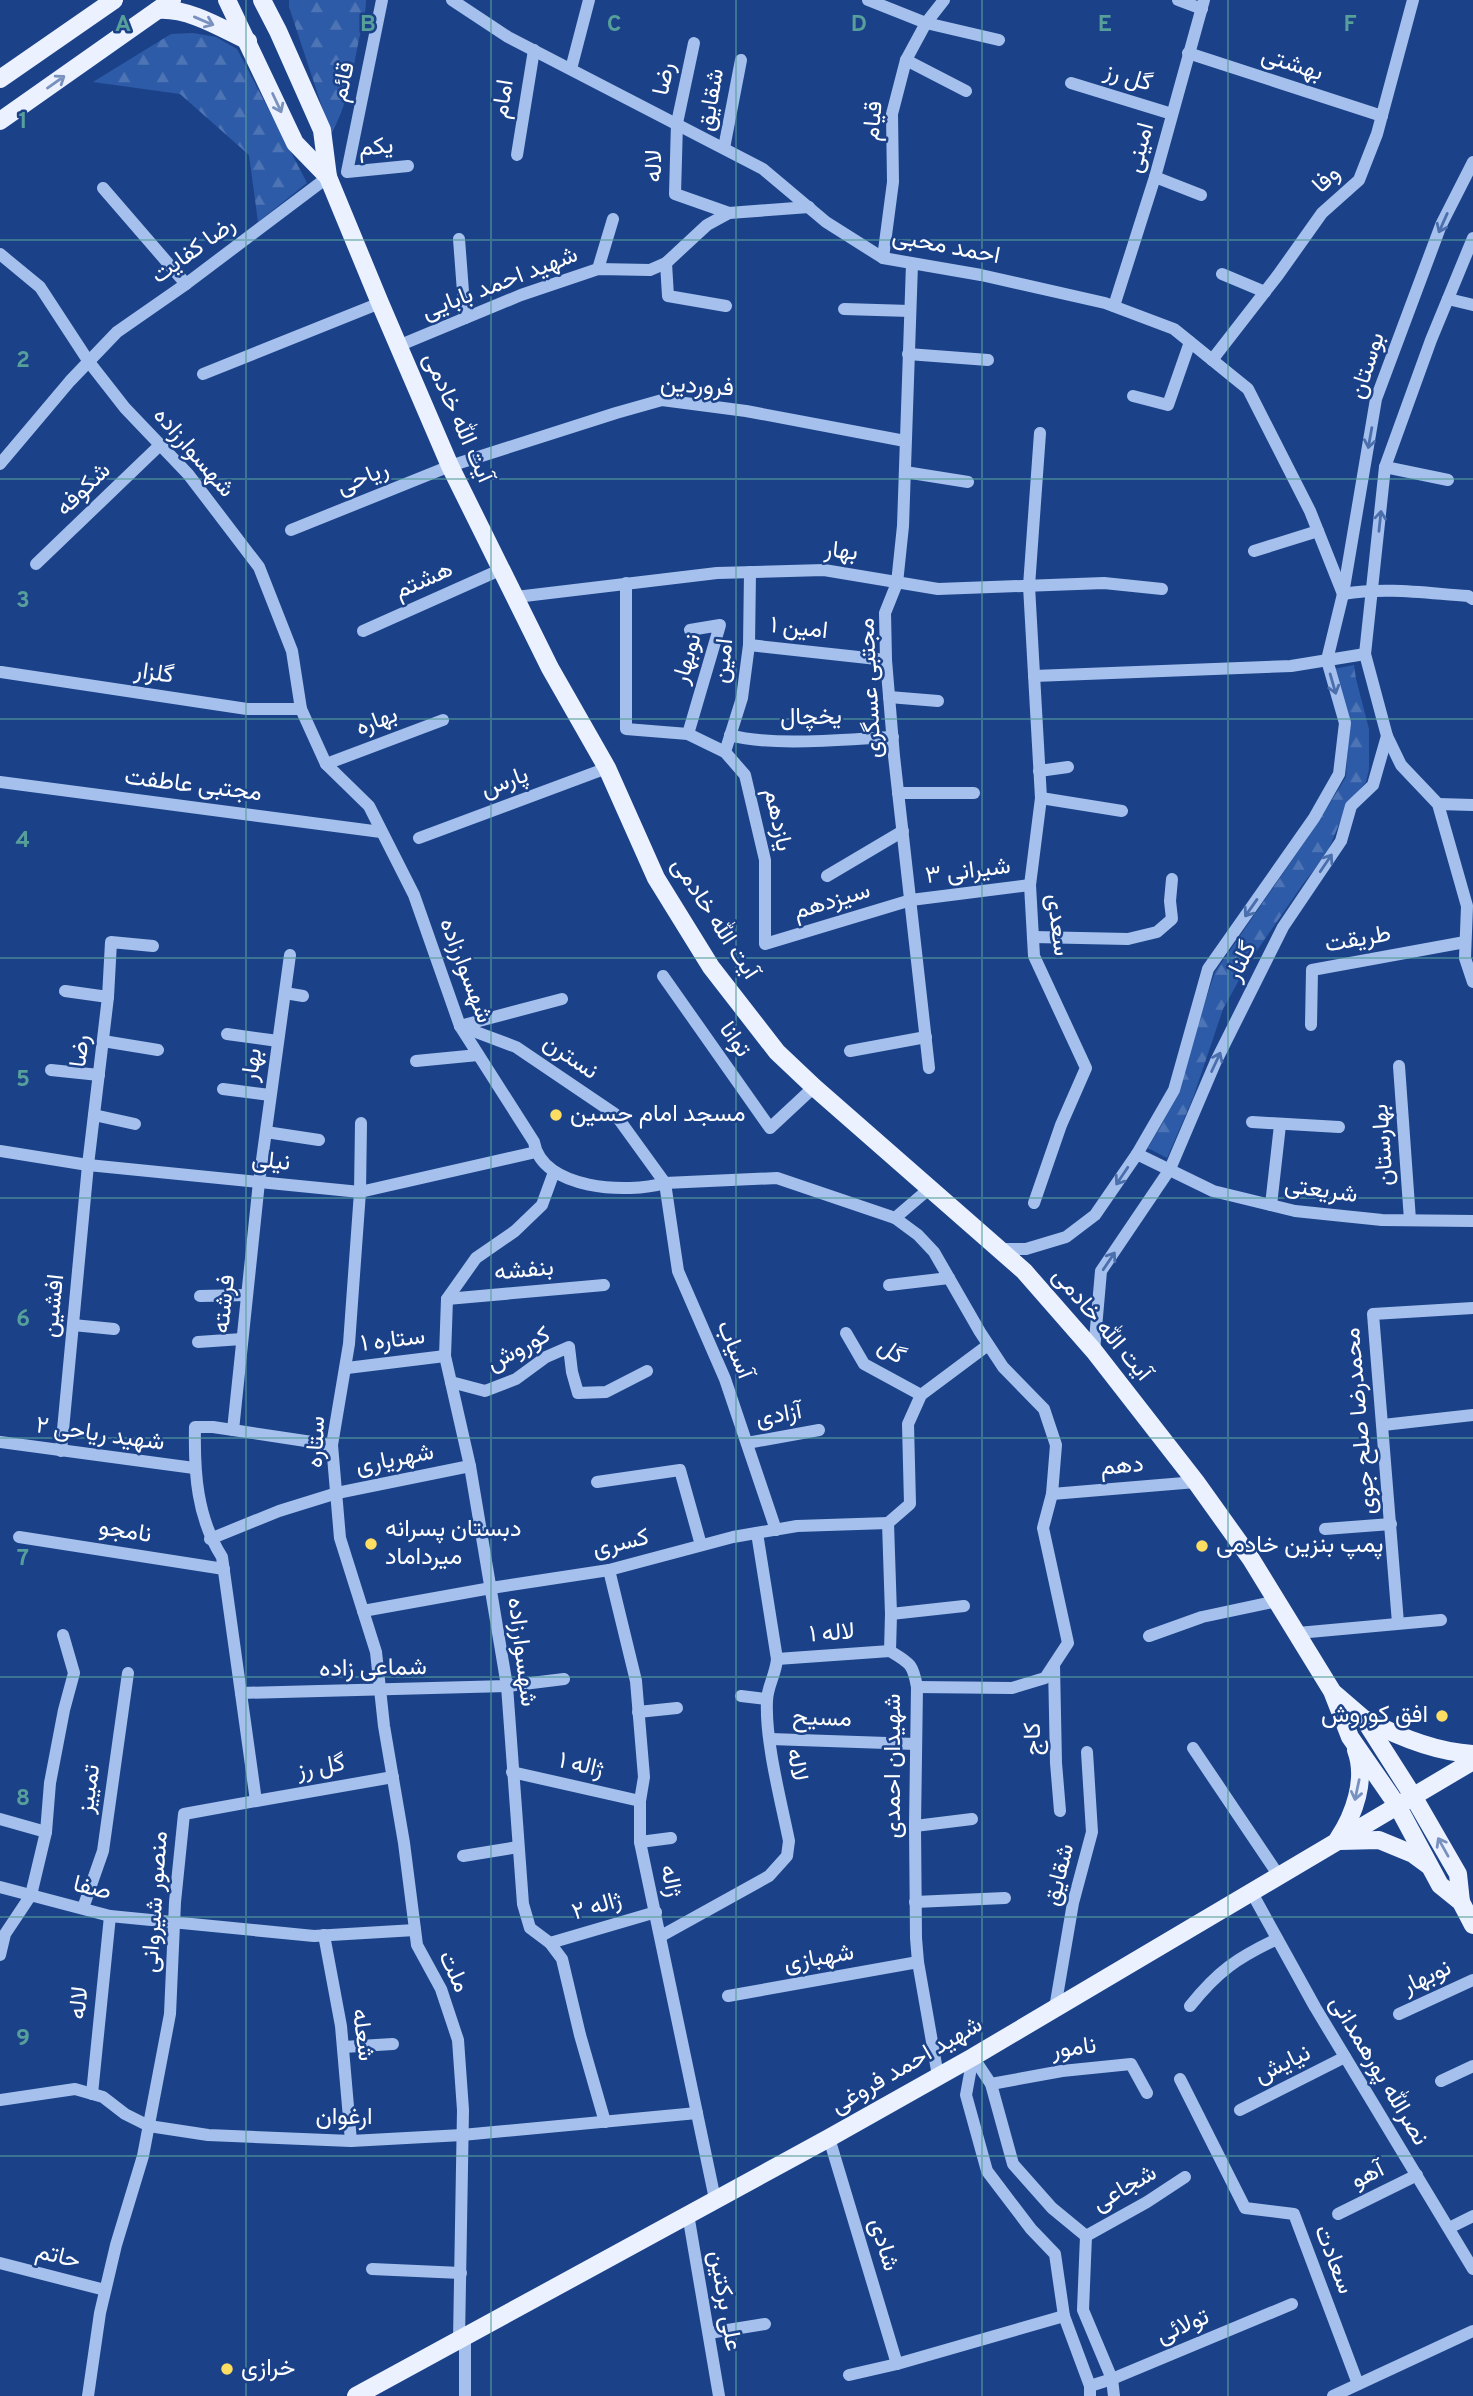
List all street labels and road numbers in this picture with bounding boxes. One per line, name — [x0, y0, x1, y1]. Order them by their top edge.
street label: بهشتی — [1257, 41, 1327, 89]
street label: گل رز — [1099, 56, 1156, 99]
street label: قائم — [325, 59, 363, 105]
street label: رضا — [647, 60, 683, 98]
street label: شقایق — [692, 66, 732, 134]
street label: امام — [486, 77, 522, 121]
street label: قیام — [857, 100, 891, 142]
street label: امینی — [1120, 120, 1162, 176]
street label: یکم — [357, 131, 395, 165]
street label: لاله — [640, 149, 670, 183]
street label: وفا — [1307, 160, 1347, 200]
street label: رضا کفایت — [146, 210, 242, 292]
street label: احمد محبی — [890, 222, 1002, 272]
street label: شهید احمد بابایی — [418, 240, 582, 328]
street label: بوستان — [1343, 329, 1393, 403]
street label: آیت الله خادمی — [415, 348, 501, 490]
street label: فروردین — [659, 369, 735, 405]
street label: شهسوارزاده — [146, 402, 240, 504]
street label: ریاحی — [333, 455, 393, 503]
street label: شکوفه — [50, 457, 118, 523]
street label: بهار — [822, 535, 859, 569]
street label: هشتم — [390, 555, 458, 607]
street label: امین ۱ — [769, 611, 829, 647]
street label: مجتبی عسگری — [852, 617, 890, 759]
street label: نوبهار — [666, 630, 709, 689]
street label: امین — [707, 637, 741, 685]
street label: گلزار — [131, 656, 176, 692]
street label: بهاره — [352, 700, 402, 744]
street label: یخچال — [780, 702, 842, 734]
street label: پارس — [477, 761, 533, 805]
street label: مجتبی عاطفت — [123, 763, 263, 809]
street label: یازدهم — [756, 786, 798, 854]
street label: آیت الله خادمی — [663, 852, 767, 988]
street label: شیرانی ۳ — [924, 852, 1012, 892]
street label: سیزدهم — [790, 876, 874, 928]
street label: سعدی — [1038, 892, 1076, 958]
street label: شهسوارزاده — [431, 914, 499, 1028]
street label: طریقت — [1323, 919, 1393, 961]
street label: گلنار — [1219, 937, 1264, 988]
street label: توانا — [711, 1016, 757, 1064]
street label: نسترن — [537, 1029, 603, 1087]
street label: رضا — [64, 1033, 98, 1069]
street label: بهار — [236, 1046, 270, 1085]
street label: بهارستان — [1366, 1103, 1402, 1187]
street label: نیلی — [250, 1145, 292, 1179]
street label: شریعتی — [1282, 1171, 1360, 1211]
street label: بنفشه — [493, 1253, 555, 1289]
street label: آیت الله خادمی — [1045, 1261, 1160, 1390]
street label: افشین — [36, 1273, 72, 1339]
street label: فرشته — [207, 1273, 243, 1335]
street label: آسیاب — [709, 1316, 760, 1386]
street label: کوروش — [482, 1321, 556, 1379]
street label: ستاره ۱ — [359, 1322, 427, 1360]
street label: محمدرضا صلح جوی — [1338, 1326, 1384, 1516]
street label: گل — [871, 1332, 911, 1372]
street label: آزادی — [754, 1397, 807, 1435]
street label: شهید ریاحی ۲ — [34, 1411, 166, 1459]
street label: ستاره — [301, 1415, 333, 1469]
street label: شهریاری — [353, 1438, 437, 1482]
street label: دهم — [1099, 1450, 1145, 1484]
street label: نامجو — [96, 1513, 154, 1551]
street label: کسری — [590, 1523, 652, 1565]
street label: شهسوارزاده — [499, 1596, 543, 1708]
street label: لاله ۱ — [808, 1617, 856, 1651]
street label: شماعی زاده — [319, 1653, 427, 1685]
street label: شهیدان احمدی — [879, 1694, 909, 1838]
street label: مسیح — [792, 1703, 852, 1735]
street label: کاج — [1019, 1722, 1049, 1756]
street label: ژاله ۱ — [556, 1746, 607, 1786]
street label: لاله — [778, 1746, 814, 1784]
street label: گل رز — [294, 1749, 347, 1787]
street label: تمییز — [72, 1762, 108, 1817]
street label: منصور شیروانی — [136, 1830, 176, 1974]
street label: شقایق — [1038, 1841, 1082, 1909]
street label: ژاله — [652, 1862, 688, 1901]
street label: صفا — [70, 1870, 114, 1908]
street label: ژاله ۲ — [569, 1885, 626, 1928]
street label: شهبازی — [782, 1938, 856, 1980]
street label: ملت — [430, 1946, 476, 1998]
street label: نوبهار — [1397, 1954, 1456, 2003]
street label: لاله — [63, 1985, 97, 2021]
street label: نصرالله پورهمدانی — [1321, 1990, 1435, 2151]
street label: شعله — [344, 2007, 380, 2063]
street label: شهید احمد فروغی — [826, 2010, 988, 2122]
street label: نامور — [1049, 2031, 1098, 2067]
street label: نیایش — [1250, 2039, 1316, 2091]
street label: ارغوان — [316, 2103, 372, 2133]
street label: آهو — [1347, 2154, 1392, 2197]
street label: شجاعی — [1087, 2159, 1163, 2219]
street label: شادی — [861, 2215, 905, 2275]
street label: سعادت — [1306, 2221, 1360, 2299]
street label: حاتم — [33, 2237, 83, 2277]
street label: علی برکتین — [700, 2248, 748, 2354]
street label: تولائی — [1152, 2303, 1214, 2351]

